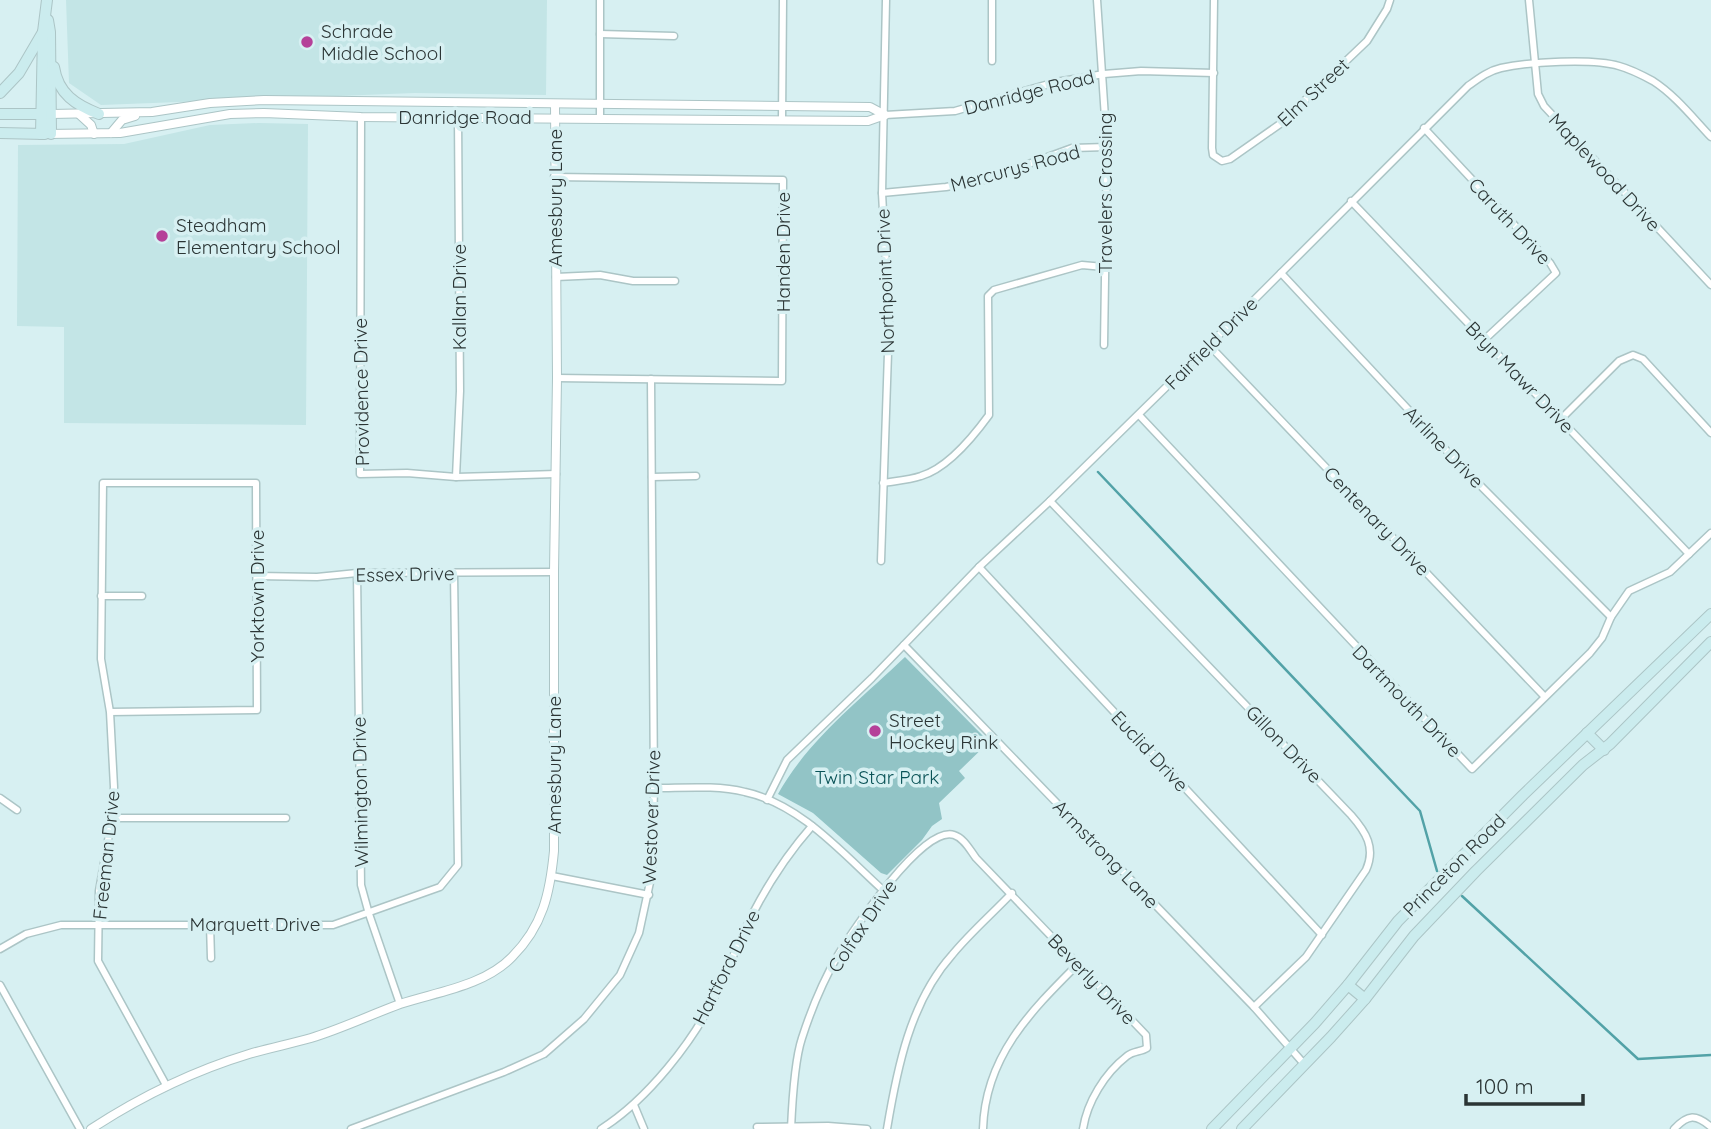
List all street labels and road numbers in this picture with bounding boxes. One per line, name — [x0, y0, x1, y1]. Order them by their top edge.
street label: Elm Street — [1272, 53, 1354, 131]
street label: Danridge Road — [961, 64, 1097, 120]
street label: Danridge Road — [398, 105, 532, 129]
street label: Maplewood Drive — [1544, 108, 1666, 236]
street label: Travelers Crossing — [1093, 112, 1117, 274]
street label: Amesbury Lane — [543, 129, 567, 267]
street label: Mercurys Road — [948, 139, 1082, 197]
street label: Caruth Drive — [1464, 173, 1556, 269]
street label: Handen Drive — [771, 192, 795, 312]
street label: Northpoint Drive — [870, 208, 900, 354]
street label: Kallan Drive — [447, 244, 471, 350]
street label: Fairfield Drive — [1160, 292, 1262, 394]
street label: Bryn Mawr Drive — [1461, 316, 1579, 438]
street label: Providence Drive — [348, 318, 374, 466]
street label: Airline Drive — [1399, 401, 1489, 493]
street label: Centenary Drive — [1319, 461, 1435, 581]
street label: Yorktown Drive — [245, 530, 269, 662]
street label: Essex Drive — [355, 561, 455, 587]
street label: Dartmouth Drive — [1347, 640, 1467, 762]
street label: Amesbury Lane — [542, 696, 566, 834]
street label: Gillon Drive — [1241, 700, 1327, 788]
street label: Euclid Drive — [1106, 705, 1194, 797]
street label: Wilmington Drive — [347, 716, 373, 868]
street label: Westover Drive — [637, 749, 665, 885]
street label: Freeman Drive — [87, 789, 125, 921]
street label: Armstrong Lane — [1048, 795, 1164, 913]
street label: Princeton Road — [1398, 809, 1510, 921]
street label: Colfax Drive — [822, 875, 902, 977]
street label: Hartford Drive — [687, 906, 765, 1028]
street label: Marquett Drive — [190, 912, 321, 936]
street label: Beverly Drive — [1043, 929, 1141, 1029]

